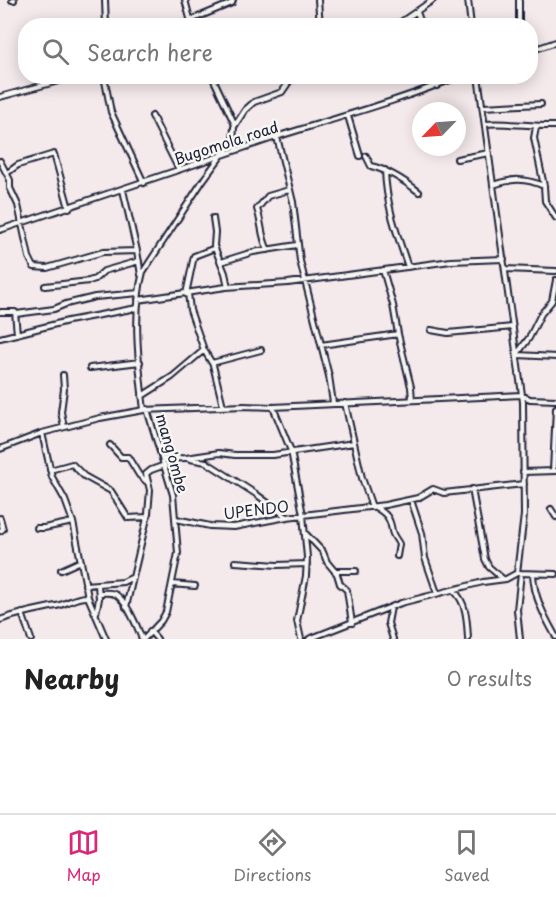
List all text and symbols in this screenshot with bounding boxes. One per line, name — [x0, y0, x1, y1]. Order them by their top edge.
search box — [18, 18, 538, 84]
icon: search — [39, 35, 72, 68]
text: Search here — [87, 35, 213, 68]
north arrow — [412, 102, 466, 156]
street label: Bugomola road — [171, 114, 281, 170]
street label: mang'ombe — [151, 411, 195, 495]
street label: UPENDO — [222, 494, 290, 524]
text: Nearby — [24, 659, 119, 698]
text: 0 results — [447, 663, 532, 693]
tab: Map — [66, 826, 101, 886]
tab: Directions — [233, 826, 311, 886]
tab: Saved — [444, 826, 490, 886]

